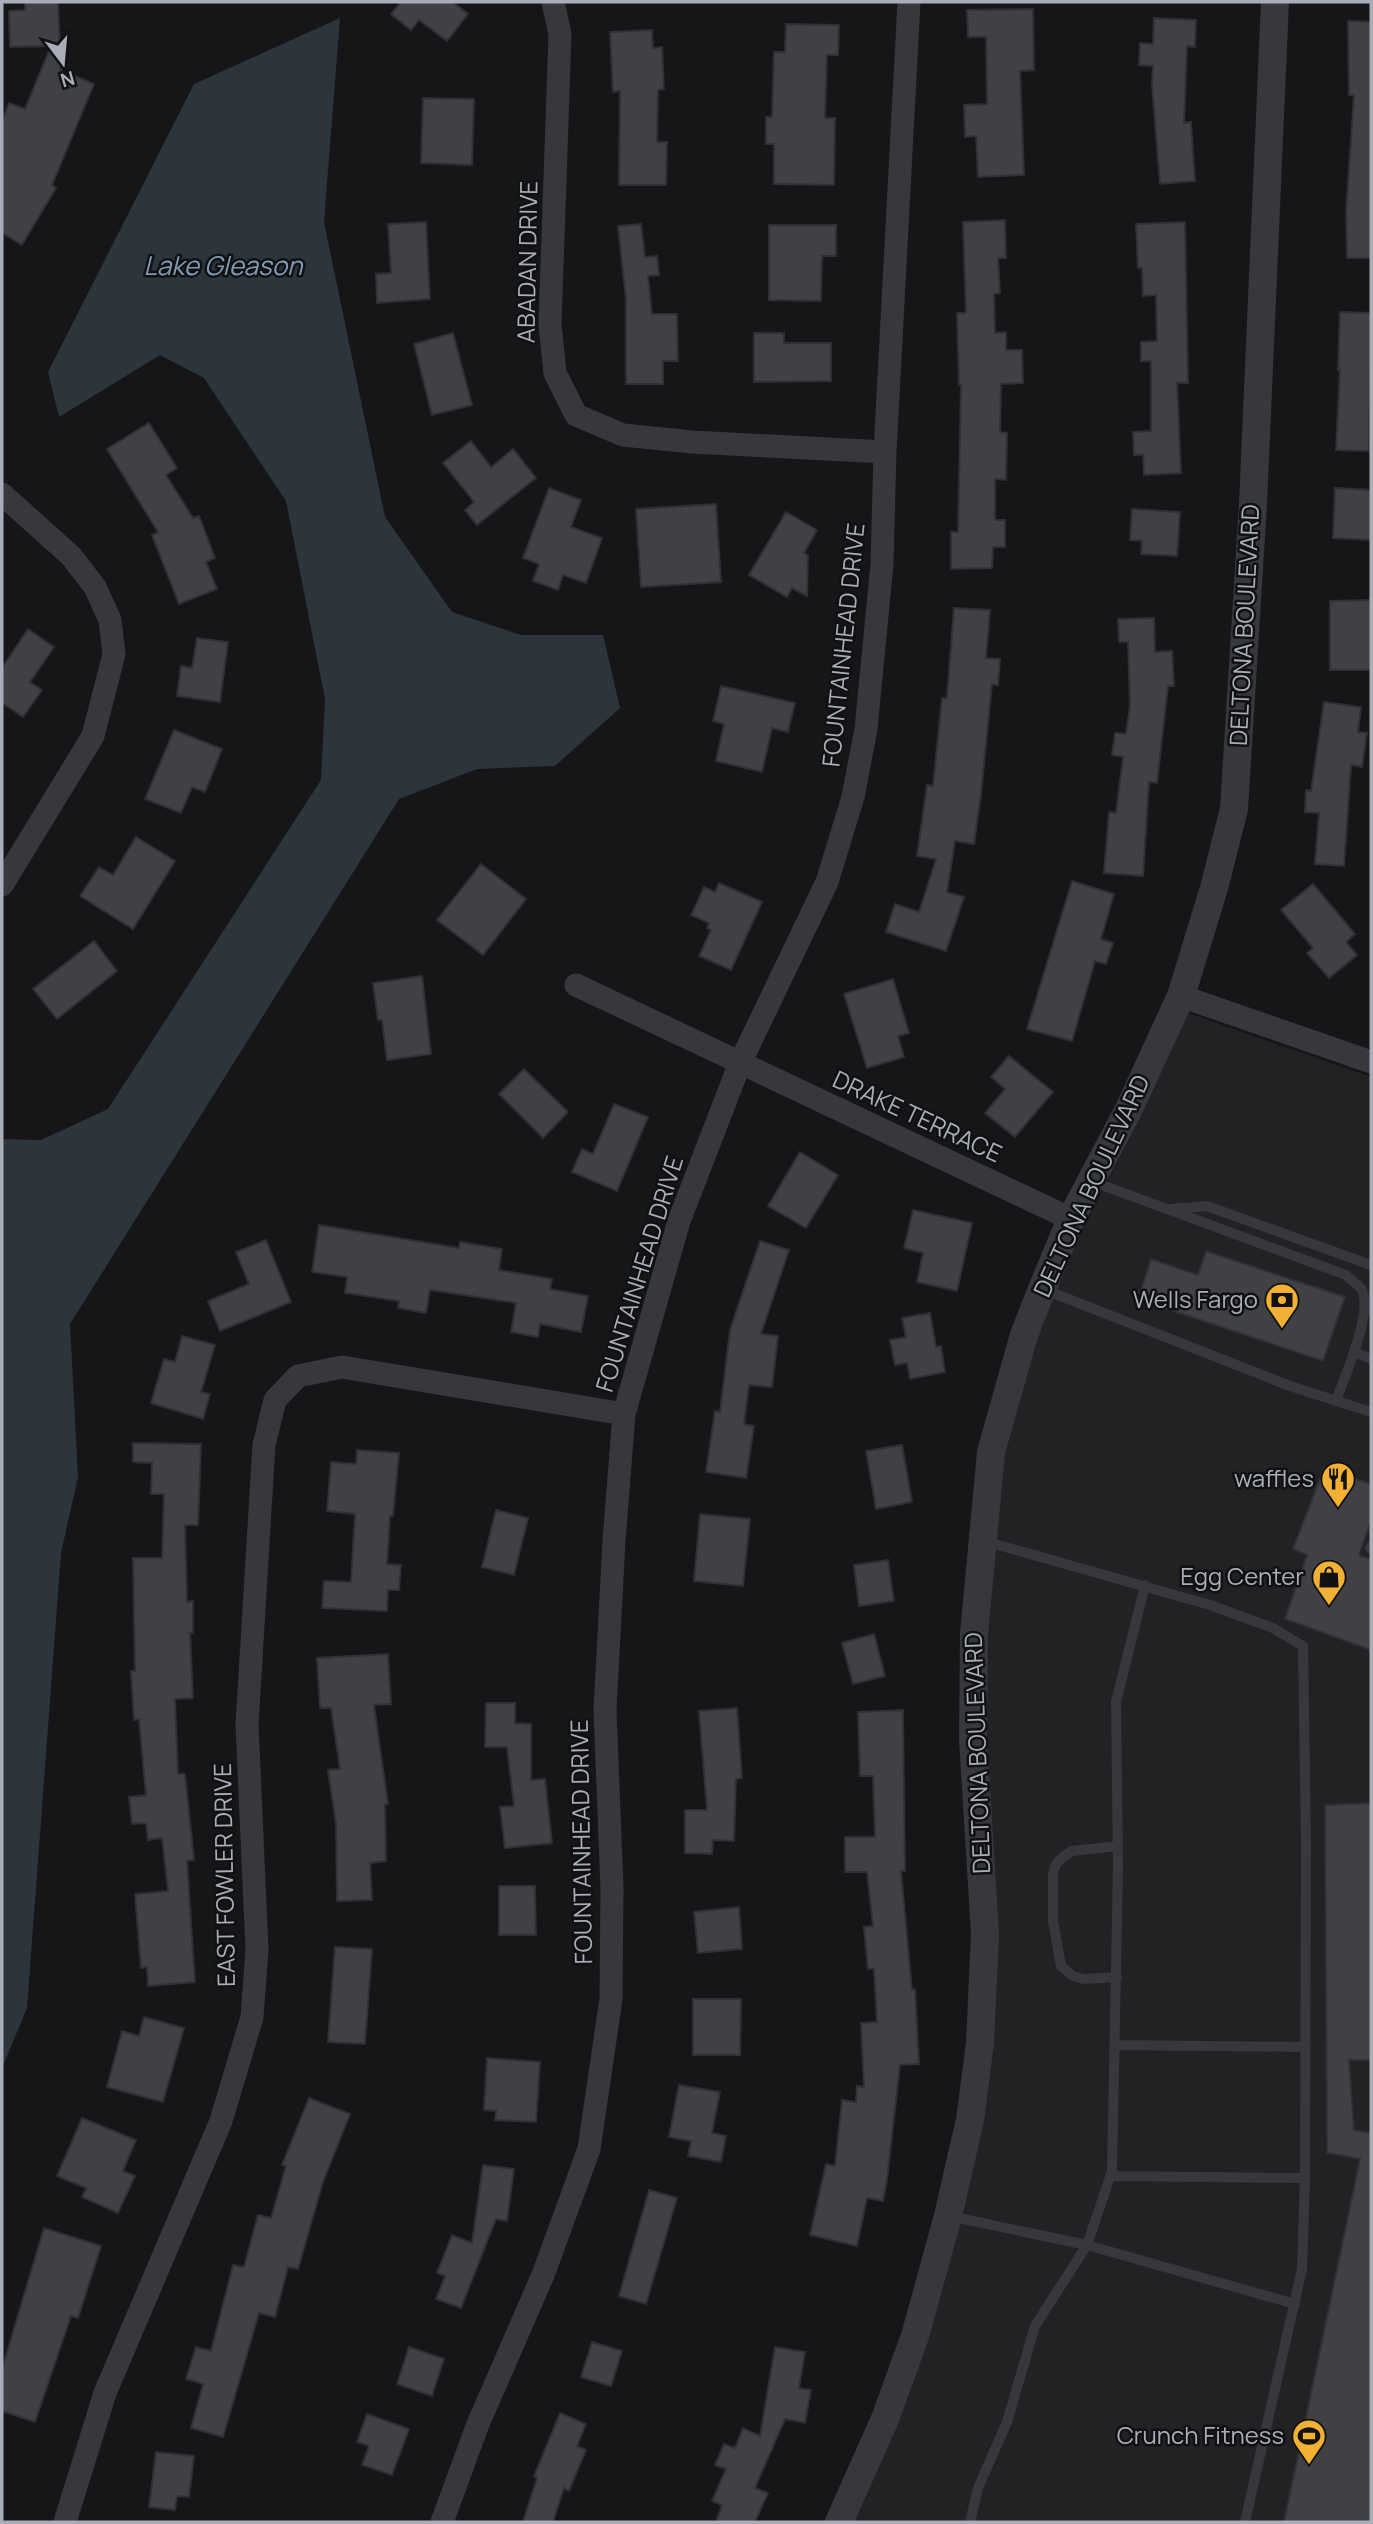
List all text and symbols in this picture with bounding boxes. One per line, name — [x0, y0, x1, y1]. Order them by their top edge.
north arrow — [28, 28, 98, 98]
text: N — [58, 65, 78, 94]
street label: ABADAN DRIVE — [509, 181, 544, 343]
water label: Lake Gleason — [143, 247, 304, 283]
street label: DELTONA BOULEVARD — [1221, 503, 1266, 747]
street label: FOUNTAINHEAD DRIVE — [813, 521, 872, 768]
street label: DRAKE TERRACE — [828, 1062, 1008, 1169]
street label: DELTONA BOULEVARD — [1025, 1069, 1157, 1302]
street label: FOUNTAINHEAD DRIVE — [587, 1152, 690, 1396]
bank icon: Wells Fargo — [1263, 1281, 1301, 1330]
place label: Wells Fargo — [1133, 1282, 1258, 1315]
restaurant icon: waffles — [1319, 1460, 1357, 1509]
place label: waffles — [1234, 1461, 1314, 1494]
shop icon: Egg Center — [1310, 1558, 1348, 1607]
place label: Egg Center — [1180, 1559, 1304, 1592]
street label: DELTONA BOULEVARD — [956, 1632, 997, 1874]
street label: FOUNTAINHEAD DRIVE — [562, 1719, 599, 1965]
street label: EAST FOWLER DRIVE — [205, 1763, 242, 1987]
sports icon: Crunch Fitness — [1290, 2417, 1328, 2466]
place label: Crunch Fitness — [1117, 2418, 1284, 2451]

